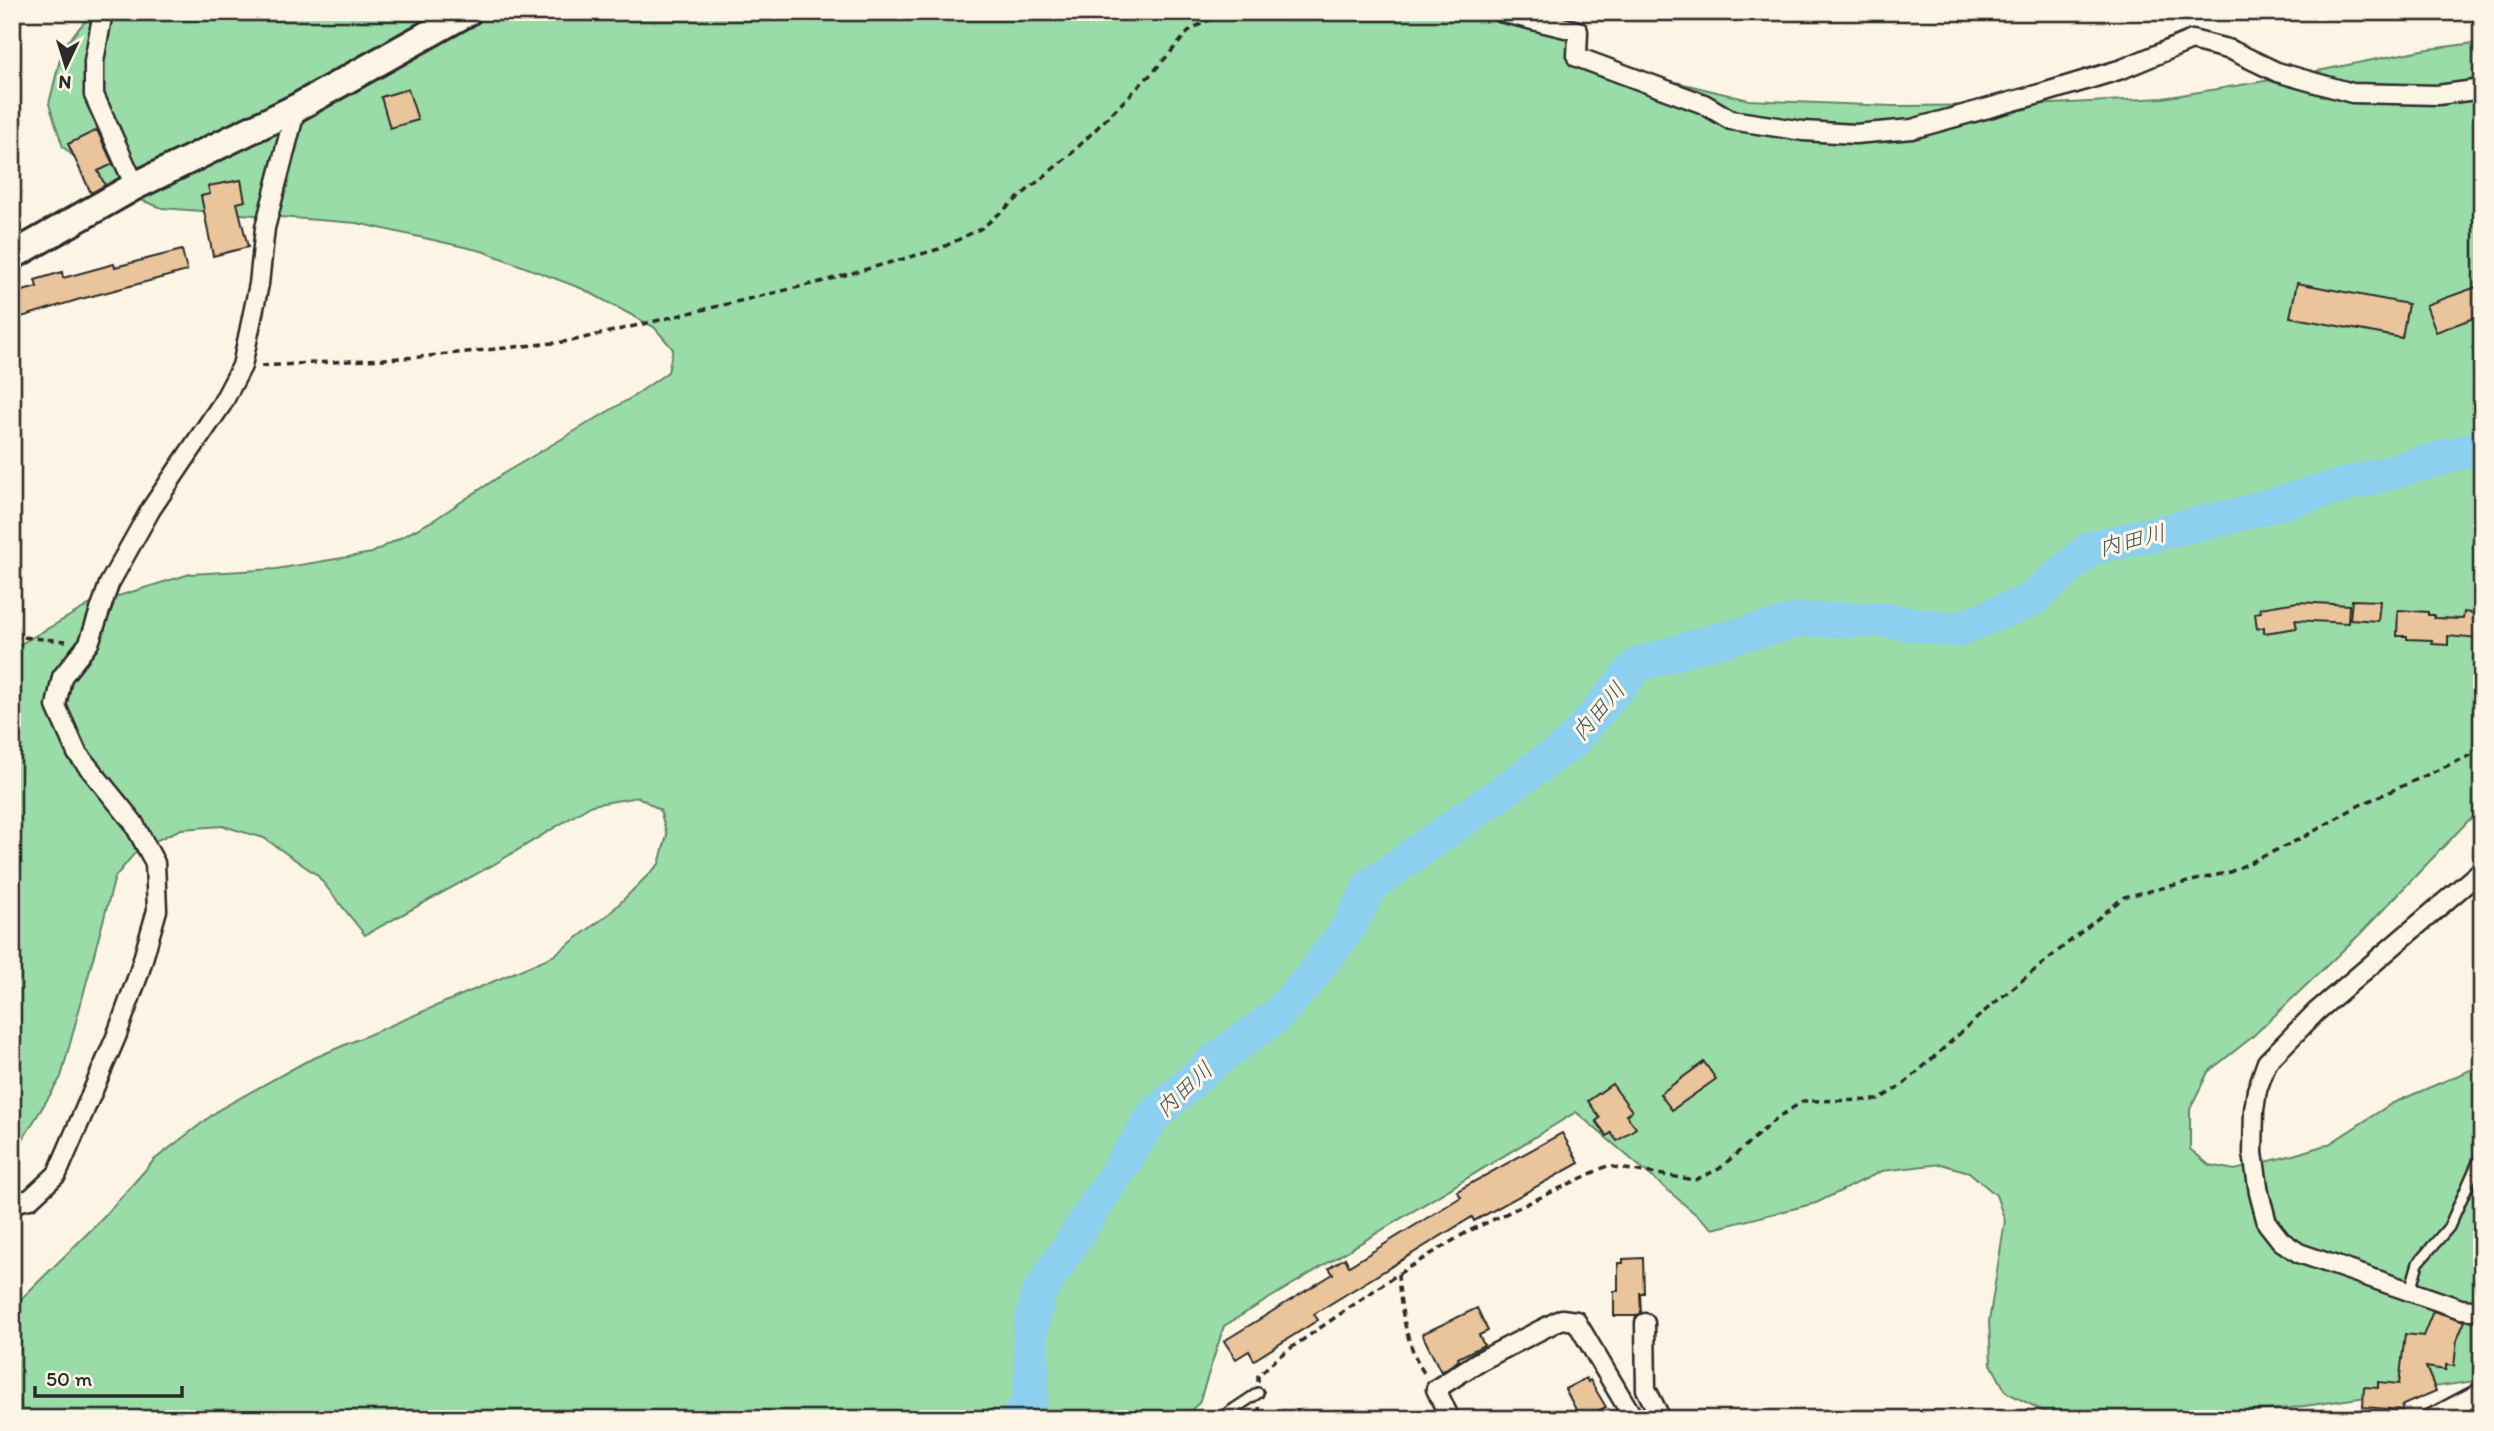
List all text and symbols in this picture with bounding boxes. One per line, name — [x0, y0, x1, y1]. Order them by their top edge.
north arrow — [32, 32, 102, 102]
text: N — [58, 71, 72, 94]
water label: 内田川 — [2095, 518, 2169, 562]
water label: 内田川 — [1565, 676, 1631, 746]
water label: 内田川 — [1149, 1055, 1219, 1123]
scale bar — [35, 1354, 182, 1398]
text: 50 m — [46, 1366, 93, 1391]

